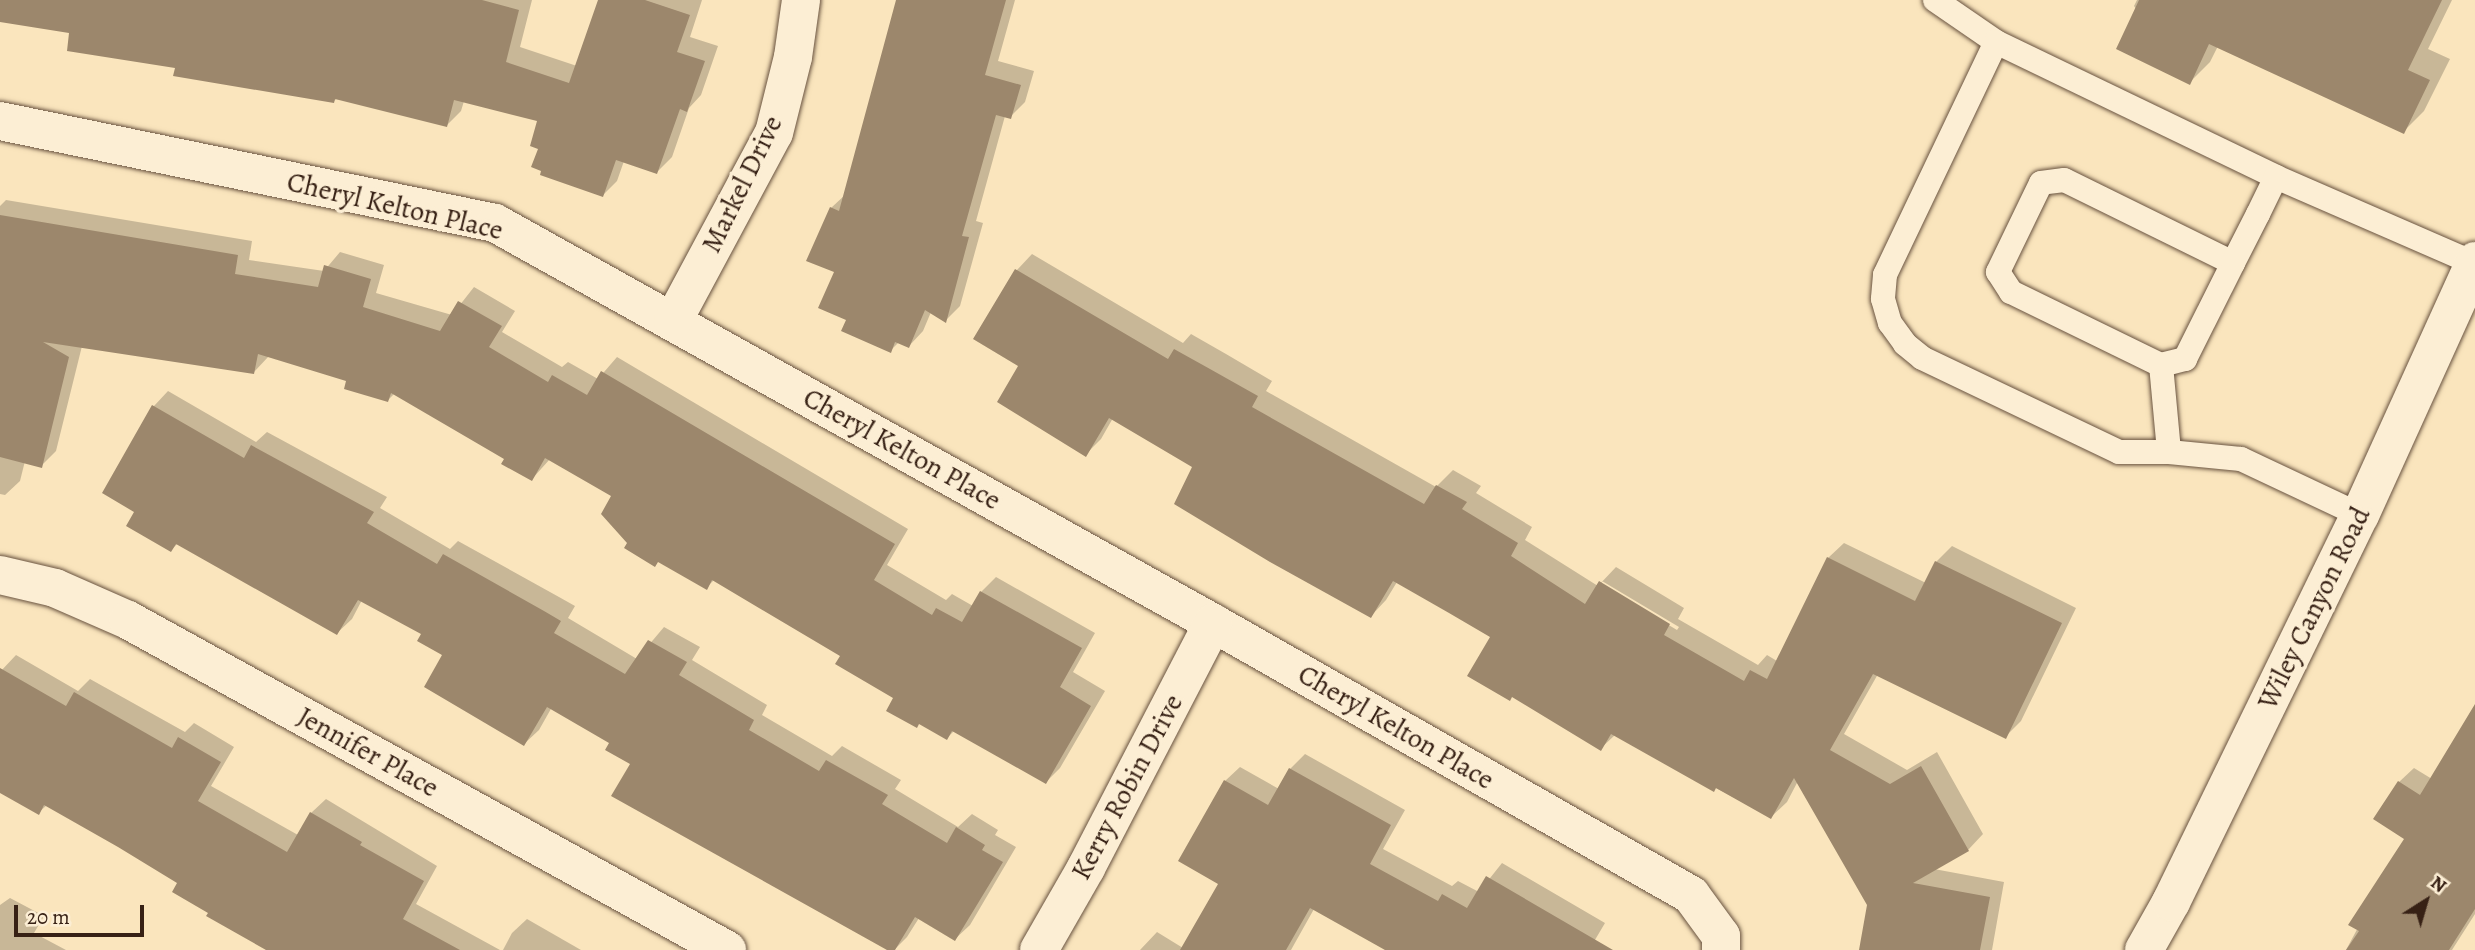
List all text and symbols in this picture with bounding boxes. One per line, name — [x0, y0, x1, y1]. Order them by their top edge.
street label: Markel Drive — [694, 110, 790, 258]
street label: Cheryl Kelton Place — [284, 165, 506, 247]
street label: Cheryl Kelton Place — [797, 381, 1007, 517]
street label: Wiley Canyon Road — [2250, 501, 2378, 715]
street label: Cheryl Kelton Place — [1292, 657, 1500, 797]
street label: Kerry Robin Drive — [1064, 688, 1190, 886]
street label: Jennifer Place — [292, 699, 444, 805]
north arrow — [2391, 866, 2461, 936]
text: N — [2425, 870, 2452, 899]
scale bar — [18, 890, 147, 934]
text: 20 m — [27, 903, 70, 931]

